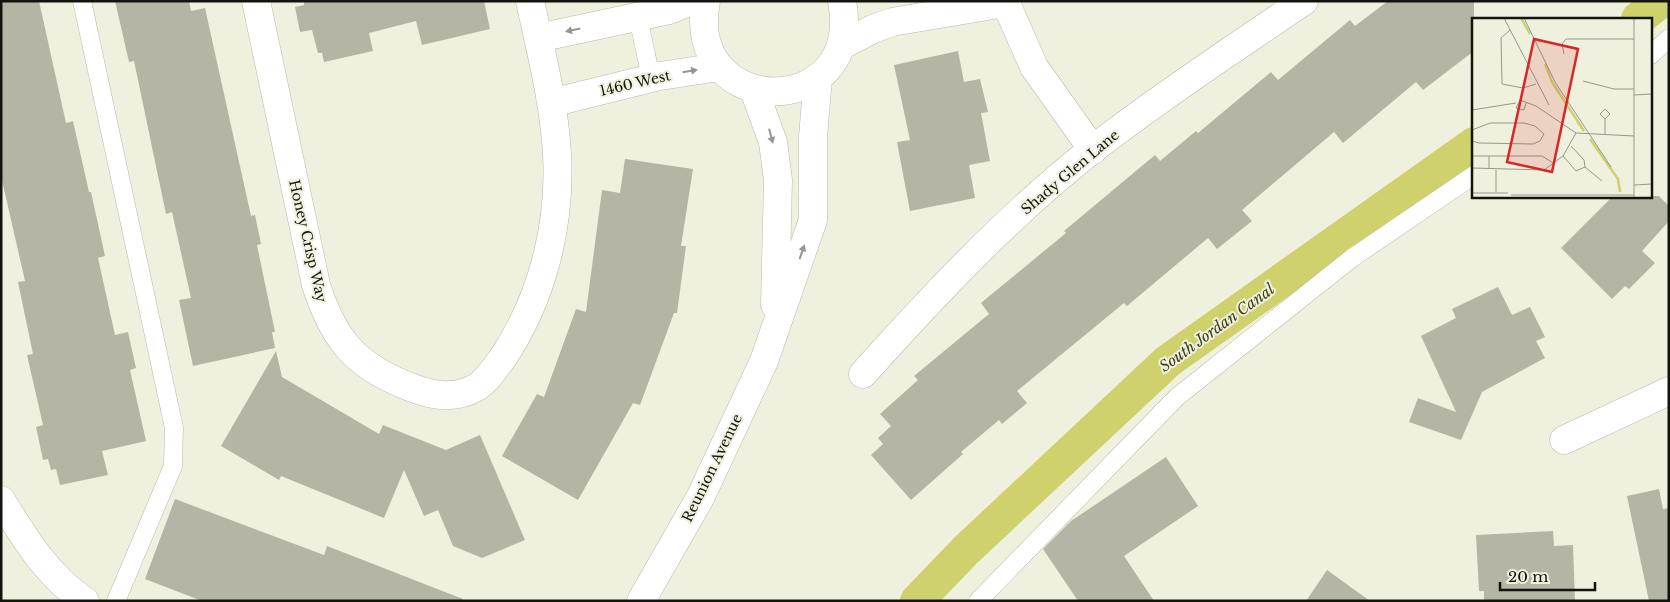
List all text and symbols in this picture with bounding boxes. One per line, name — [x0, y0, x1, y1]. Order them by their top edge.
inset map — [1472, 18, 1652, 198]
one-way arrow — [564, 27, 580, 35]
street label: 1460 West — [598, 66, 673, 100]
one-way arrow — [682, 67, 698, 75]
street label: Shady Glen Lane — [1017, 126, 1123, 218]
one-way arrow — [767, 128, 775, 143]
street label: Honey Crisp Way — [285, 178, 331, 304]
one-way arrow — [799, 245, 806, 260]
water label: South Jordan Canal — [1155, 279, 1278, 376]
street label: Reunion Avenue — [678, 411, 746, 525]
scale bar — [1500, 560, 1595, 592]
text: 20 m — [1508, 567, 1548, 586]

